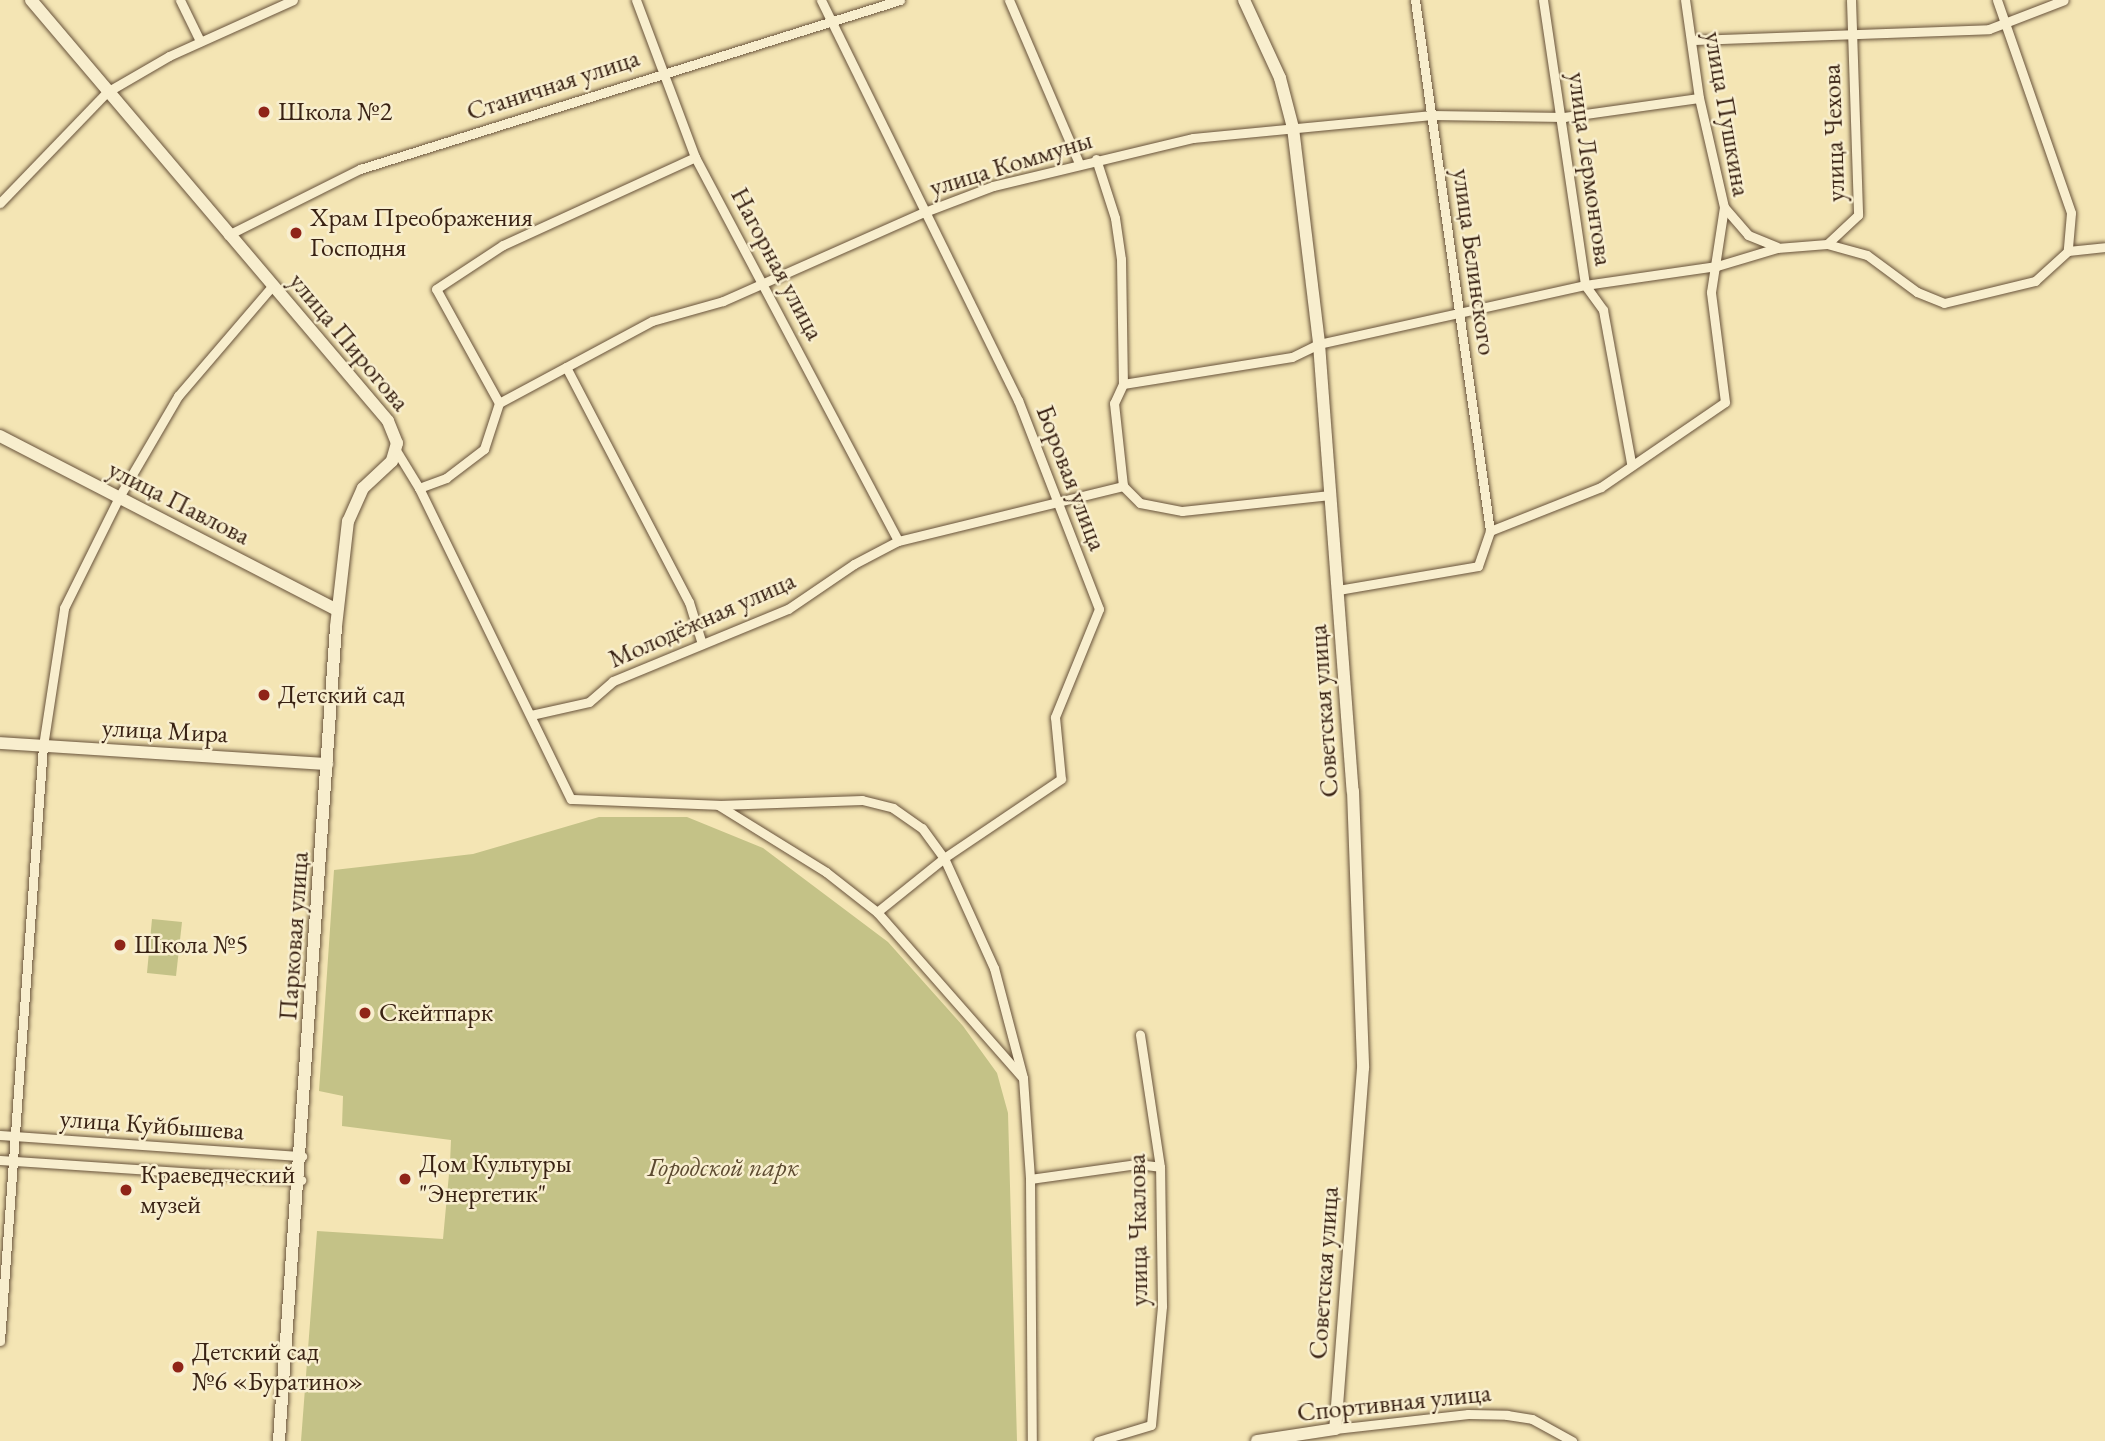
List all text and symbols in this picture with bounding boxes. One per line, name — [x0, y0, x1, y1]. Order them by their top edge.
street label: улица Пушкина — [1697, 29, 1757, 199]
street label: Станичная улица — [463, 42, 643, 128]
street label: улица Чехова — [1816, 63, 1852, 203]
street label: улица Лермонтова — [1561, 70, 1619, 268]
place label: Школа №2 — [278, 96, 392, 128]
marker: Школа №2 — [256, 104, 272, 120]
street label: улица Коммуны — [926, 124, 1096, 204]
street label: улица Белинского — [1445, 167, 1503, 357]
street label: Нагорная улица — [724, 182, 830, 346]
place label: Храм Преображения Господня — [310, 202, 533, 264]
marker: Храм Преображения Господня — [288, 225, 304, 241]
street label: улица Пирогова — [282, 266, 416, 418]
street label: Боровая улица — [1029, 401, 1113, 555]
street label: улица Павлова — [103, 454, 255, 552]
street label: Молодёжная улица — [604, 565, 800, 675]
street label: Советская улица — [1302, 623, 1346, 799]
place label: Детский сад — [278, 679, 405, 711]
marker: Детский сад — [256, 687, 272, 703]
street label: улица Мира — [101, 712, 229, 750]
street label: Парковая улица — [273, 851, 315, 1021]
place label: Школа №5 — [134, 929, 248, 961]
marker: Школа №5 — [112, 937, 128, 953]
place label: Скейтпарк — [379, 997, 493, 1029]
marker: Скейтпарк — [357, 1005, 373, 1021]
street label: улица Куйбышева — [59, 1103, 245, 1147]
place label: Дом Культуры "Энергетик" — [419, 1148, 572, 1210]
park label: Городской парк — [647, 1152, 799, 1184]
street label: улица Чкалова — [1121, 1153, 1155, 1307]
place label: Краеведческий музей — [140, 1159, 295, 1220]
marker: Дом Культуры "Энергетик" — [397, 1171, 413, 1187]
marker: Краеведческий музей — [118, 1182, 134, 1198]
street label: Советская улица — [1302, 1185, 1346, 1361]
place label: Детский сад №6 «Буратино» — [192, 1336, 363, 1398]
marker: Детский сад №6 «Буратино» — [170, 1359, 186, 1375]
street label: Спортивная улица — [1296, 1377, 1492, 1429]

